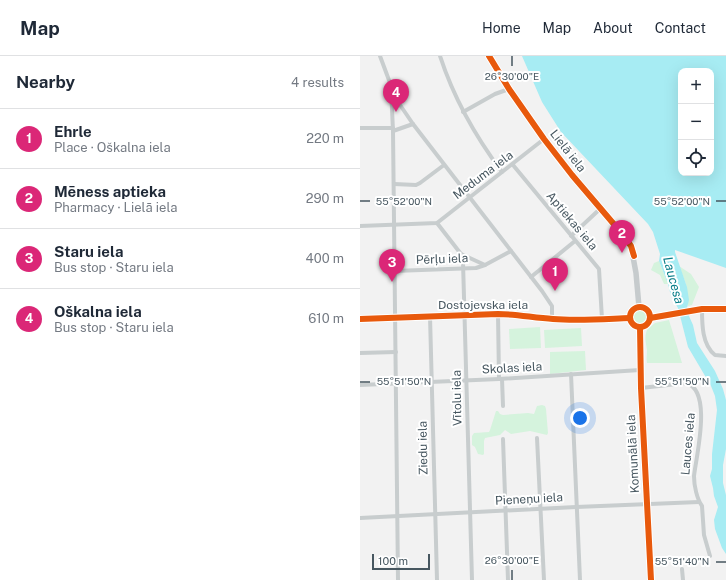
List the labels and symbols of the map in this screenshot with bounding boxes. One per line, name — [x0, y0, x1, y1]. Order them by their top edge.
text: 26°30'00"E — [485, 70, 539, 82]
pin: 4 — [383, 79, 409, 112]
street label: Lielā iela — [547, 127, 589, 175]
street label: Meduma iela — [450, 148, 516, 202]
street label: Aptiekas iela — [544, 189, 600, 253]
text: 55°52'00"N — [376, 195, 432, 207]
text: 55°52'00"N — [654, 195, 710, 207]
pin: 2 — [609, 220, 635, 253]
pin: 3 — [379, 249, 405, 282]
street label: Pērļu iela — [416, 251, 468, 267]
water label: Laucesa — [660, 255, 687, 305]
pin: 1 — [542, 258, 568, 291]
street label: Dostojevska iela — [438, 298, 528, 312]
street label: Skolas iela — [481, 359, 543, 377]
street label: Vītolu iela — [450, 370, 464, 426]
text: 55°51'50"N — [377, 375, 431, 387]
text: 55°51'50"N — [655, 375, 709, 387]
your location — [570, 408, 590, 428]
street label: Lauces iela — [678, 412, 698, 476]
street label: Komunālā iela — [624, 414, 642, 494]
street label: Ziedu iela — [416, 421, 430, 475]
street label: Pieneņu iela — [495, 490, 563, 508]
scale bar — [372, 552, 430, 571]
text: 26°30'00"E — [485, 554, 539, 566]
text: 55°51'40"N — [655, 555, 709, 567]

